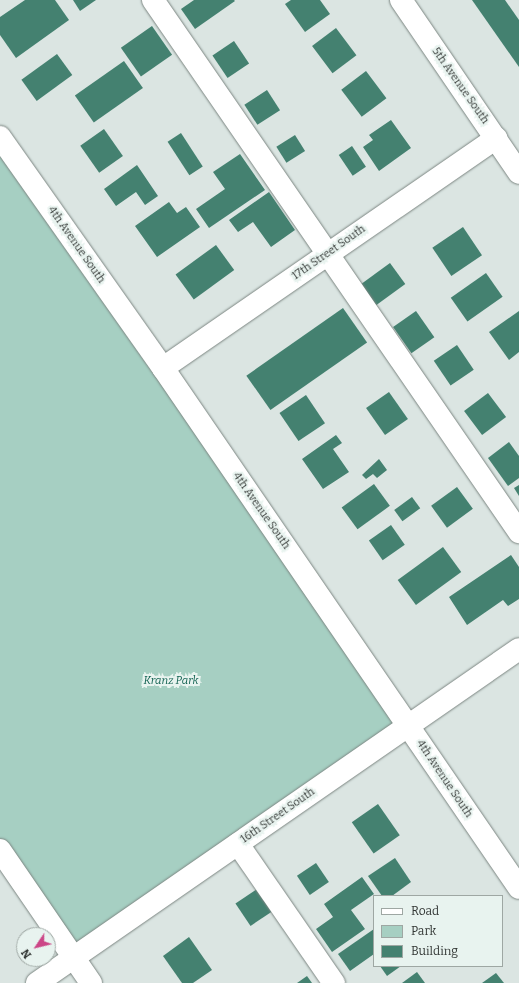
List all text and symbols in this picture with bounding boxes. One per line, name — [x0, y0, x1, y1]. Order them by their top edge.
street label: 5th Avenue South — [429, 45, 491, 127]
street label: 4th Avenue South — [45, 204, 107, 286]
street label: 17th Street South — [290, 223, 368, 283]
street label: 4th Avenue South — [230, 470, 292, 552]
park label: Kranz Park — [144, 674, 198, 688]
street label: 4th Avenue South — [413, 738, 475, 820]
street label: 16th Street South — [238, 786, 318, 846]
legend — [373, 895, 503, 967]
text: Road — [411, 904, 439, 918]
text: Park — [411, 924, 436, 938]
north arrow — [16, 927, 56, 967]
text: Building — [411, 944, 458, 958]
text: N — [19, 946, 34, 961]

